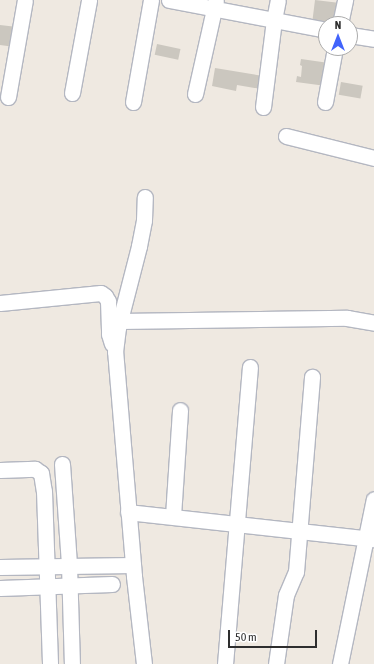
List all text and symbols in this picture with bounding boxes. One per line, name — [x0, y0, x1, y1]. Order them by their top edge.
north arrow — [318, 16, 358, 56]
text: N — [335, 19, 341, 31]
scale bar — [230, 622, 319, 648]
text: 50 m — [235, 630, 257, 644]

